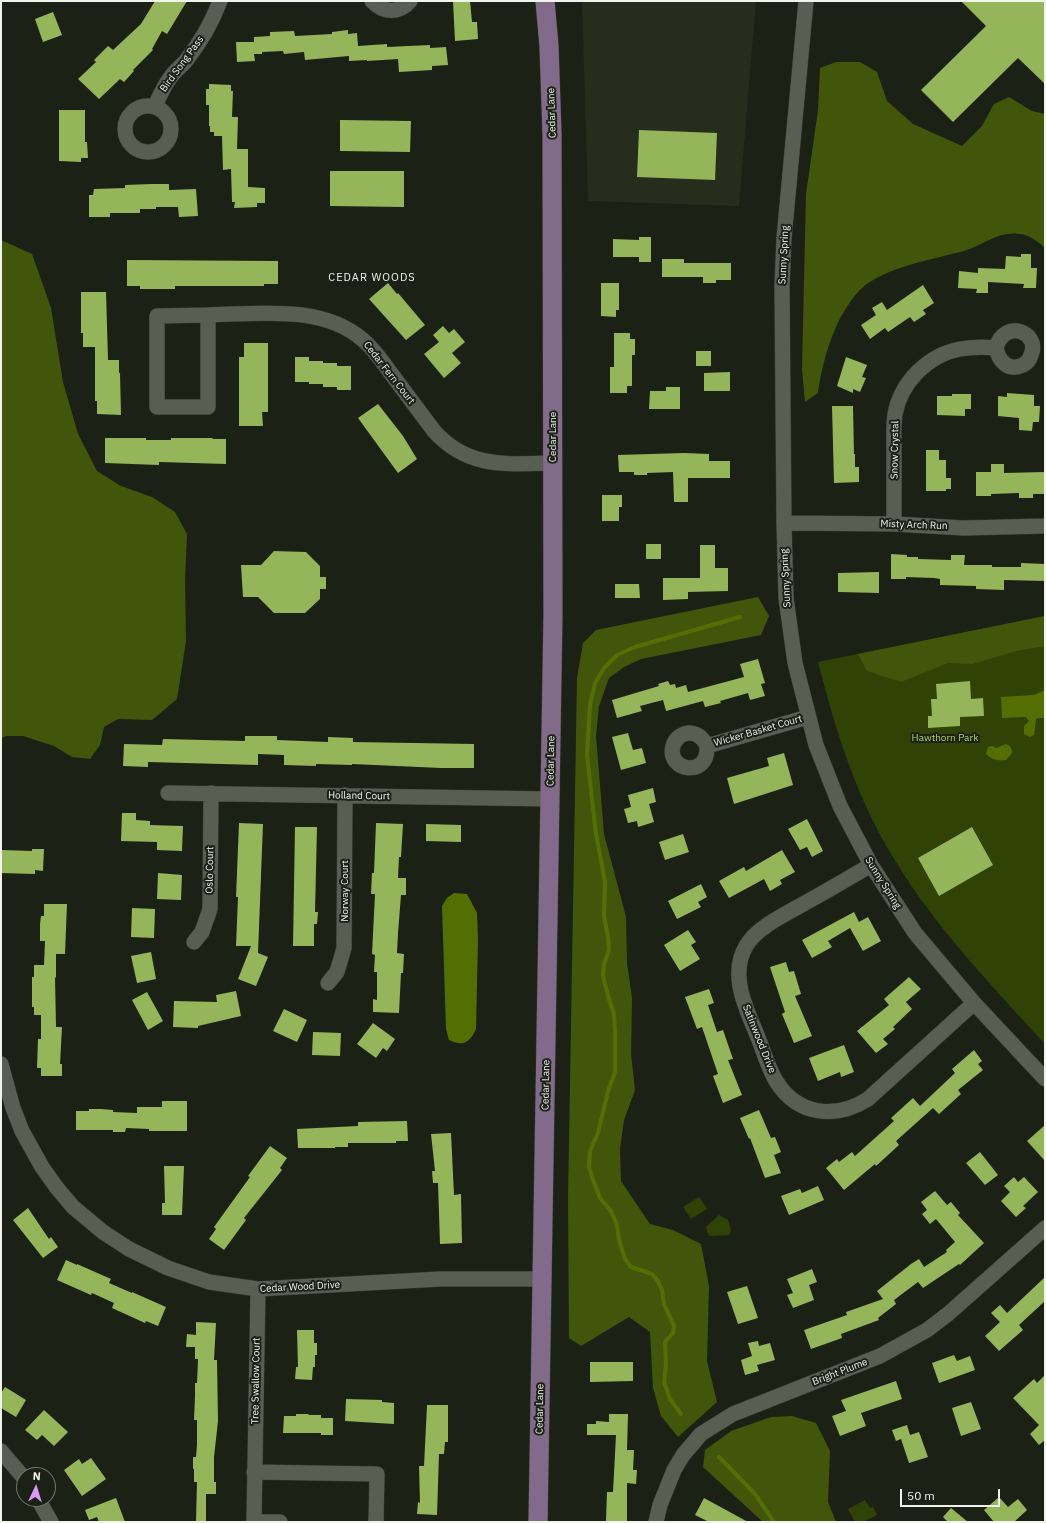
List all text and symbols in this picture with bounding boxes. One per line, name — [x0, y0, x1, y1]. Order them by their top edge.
street label: Bird Song Pass — [158, 34, 206, 94]
street label: Cedar Lane — [545, 88, 559, 138]
street label: Sunny Spring — [776, 225, 792, 285]
district label: CEDAR WOODS — [328, 271, 416, 285]
street label: Cedar Fern Court — [361, 339, 417, 407]
street label: Cedar Lane — [547, 412, 559, 462]
street label: Snow Crystal — [888, 421, 902, 479]
street label: Misty Arch Run — [880, 518, 948, 532]
street label: Sunny Spring — [778, 548, 794, 608]
street label: Wicker Basket Court — [713, 713, 803, 749]
park label: Hawthorn Park — [912, 732, 978, 744]
street label: Cedar Lane — [545, 736, 557, 786]
street label: Holland Court — [328, 789, 390, 803]
street label: Oslo Court — [204, 846, 216, 894]
street label: Sunny Spring — [862, 855, 904, 911]
street label: Norway Court — [339, 860, 351, 922]
street label: Satinwood Drive — [740, 1003, 778, 1075]
street label: Cedar Lane — [540, 1060, 552, 1110]
street label: Cedar Wood Drive — [260, 1279, 340, 1295]
street label: Tree Swallow Court — [249, 1338, 263, 1424]
street label: Bright Plume — [811, 1356, 869, 1388]
street label: Cedar Lane — [534, 1384, 546, 1434]
north arrow — [16, 1467, 56, 1507]
text: N — [32, 1469, 41, 1483]
scale bar — [902, 1481, 1002, 1507]
text: 50 m — [907, 1488, 935, 1503]

